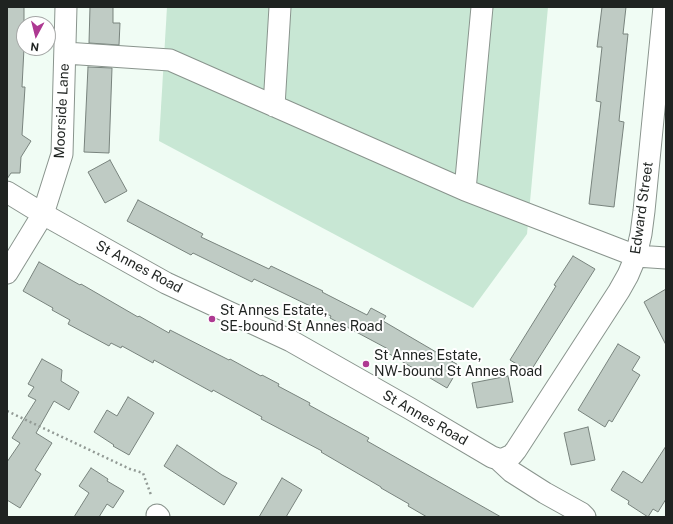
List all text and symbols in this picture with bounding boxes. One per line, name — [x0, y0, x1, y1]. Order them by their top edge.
north arrow — [16, 16, 56, 56]
text: N — [30, 40, 40, 53]
street label: Moorside Lane — [51, 63, 73, 159]
street label: Edward Street — [627, 161, 657, 255]
street label: St Annes Road — [93, 237, 185, 297]
place label: St Annes Estate, SE-bound St Annes Road — [220, 303, 383, 336]
marker: St Annes Estate, SE-bound St Annes Road — [207, 314, 217, 324]
place label: St Annes Estate, NW-bound St Annes Road — [374, 348, 542, 380]
marker: St Annes Estate, NW-bound St Annes Road — [361, 359, 371, 369]
street label: St Annes Road — [379, 387, 471, 449]

